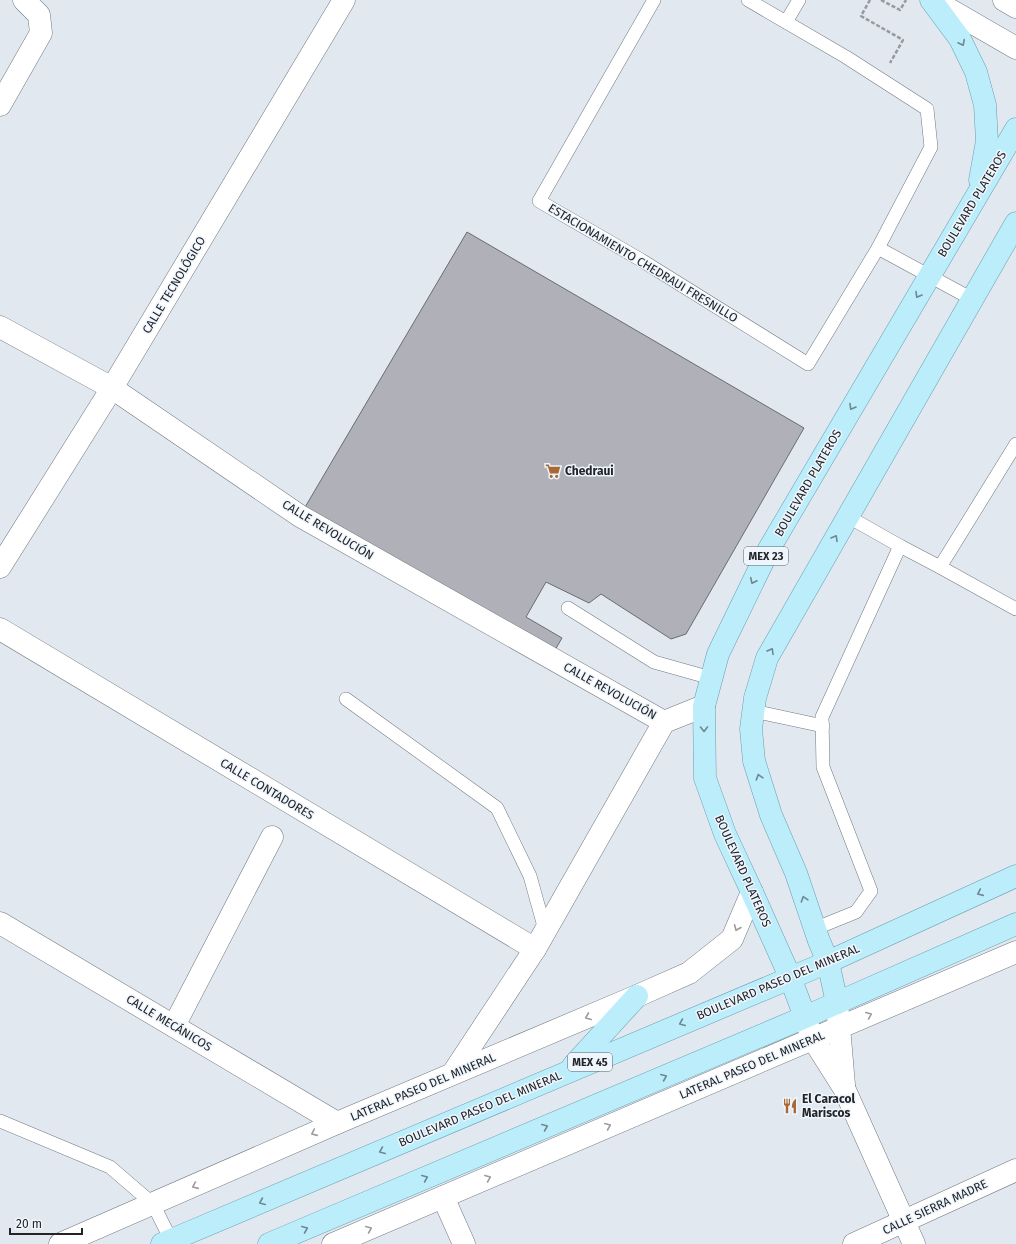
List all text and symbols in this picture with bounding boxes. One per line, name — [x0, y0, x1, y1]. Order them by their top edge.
one-way arrow — [957, 39, 964, 46]
street label: BOULEVARD PLATEROS — [935, 148, 1009, 260]
street label: ESTACIONAMIENTO CHEDRAUI FRESNILLO — [546, 201, 740, 325]
street label: CALLE TECNOLÓGICO — [139, 234, 208, 336]
one-way arrow — [915, 291, 923, 298]
one-way arrow — [850, 403, 857, 410]
street label: BOULEVARD PLATEROS — [772, 427, 845, 539]
supermarket icon: Chedraui — [544, 462, 562, 480]
place label: Chedraui — [565, 464, 614, 478]
street label: CALLE REVOLUCIÓN — [280, 496, 377, 563]
one-way arrow — [830, 535, 837, 542]
road number: MEX 23 — [744, 547, 788, 565]
one-way arrow — [750, 577, 758, 584]
one-way arrow — [766, 648, 773, 655]
street label: CALLE REVOLUCIÓN — [561, 659, 659, 722]
one-way arrow — [700, 726, 708, 732]
street label: CALLE CONTADORES — [218, 756, 317, 823]
one-way arrow — [755, 774, 764, 781]
street label: BOULEVARD PLATEROS — [712, 813, 774, 930]
one-way arrow — [977, 888, 984, 896]
one-way arrow — [801, 896, 809, 903]
one-way arrow — [734, 923, 742, 931]
street label: BOULEVARD PASEO DEL MINERAL — [694, 941, 862, 1023]
street label: CALLE MECÁNICOS — [124, 991, 215, 1054]
one-way arrow — [585, 1012, 593, 1020]
one-way arrow — [865, 1012, 873, 1020]
one-way arrow — [678, 1019, 685, 1027]
street label: LATERAL PASEO DEL MINERAL — [677, 1028, 827, 1102]
street label: LATERAL PASEO DEL MINERAL — [348, 1050, 498, 1124]
road number: MEX 45 — [568, 1053, 612, 1071]
street label: BOULEVARD PASEO DEL MINERAL — [396, 1068, 564, 1150]
one-way arrow — [661, 1073, 668, 1081]
place label: El Caracol Mariscos — [802, 1092, 855, 1120]
restaurant icon: El Caracol Mariscos — [781, 1097, 799, 1115]
one-way arrow — [604, 1123, 611, 1131]
one-way arrow — [541, 1124, 548, 1132]
one-way arrow — [311, 1128, 318, 1136]
one-way arrow — [378, 1146, 386, 1154]
one-way arrow — [485, 1174, 492, 1182]
one-way arrow — [420, 1175, 428, 1183]
street label: CALLE SIERRA MADRE — [880, 1177, 990, 1237]
one-way arrow — [192, 1181, 199, 1189]
one-way arrow — [259, 1197, 266, 1205]
scale bar — [10, 1210, 82, 1236]
text: 20 m — [16, 1217, 42, 1231]
one-way arrow — [365, 1225, 372, 1233]
one-way arrow — [301, 1226, 309, 1234]

